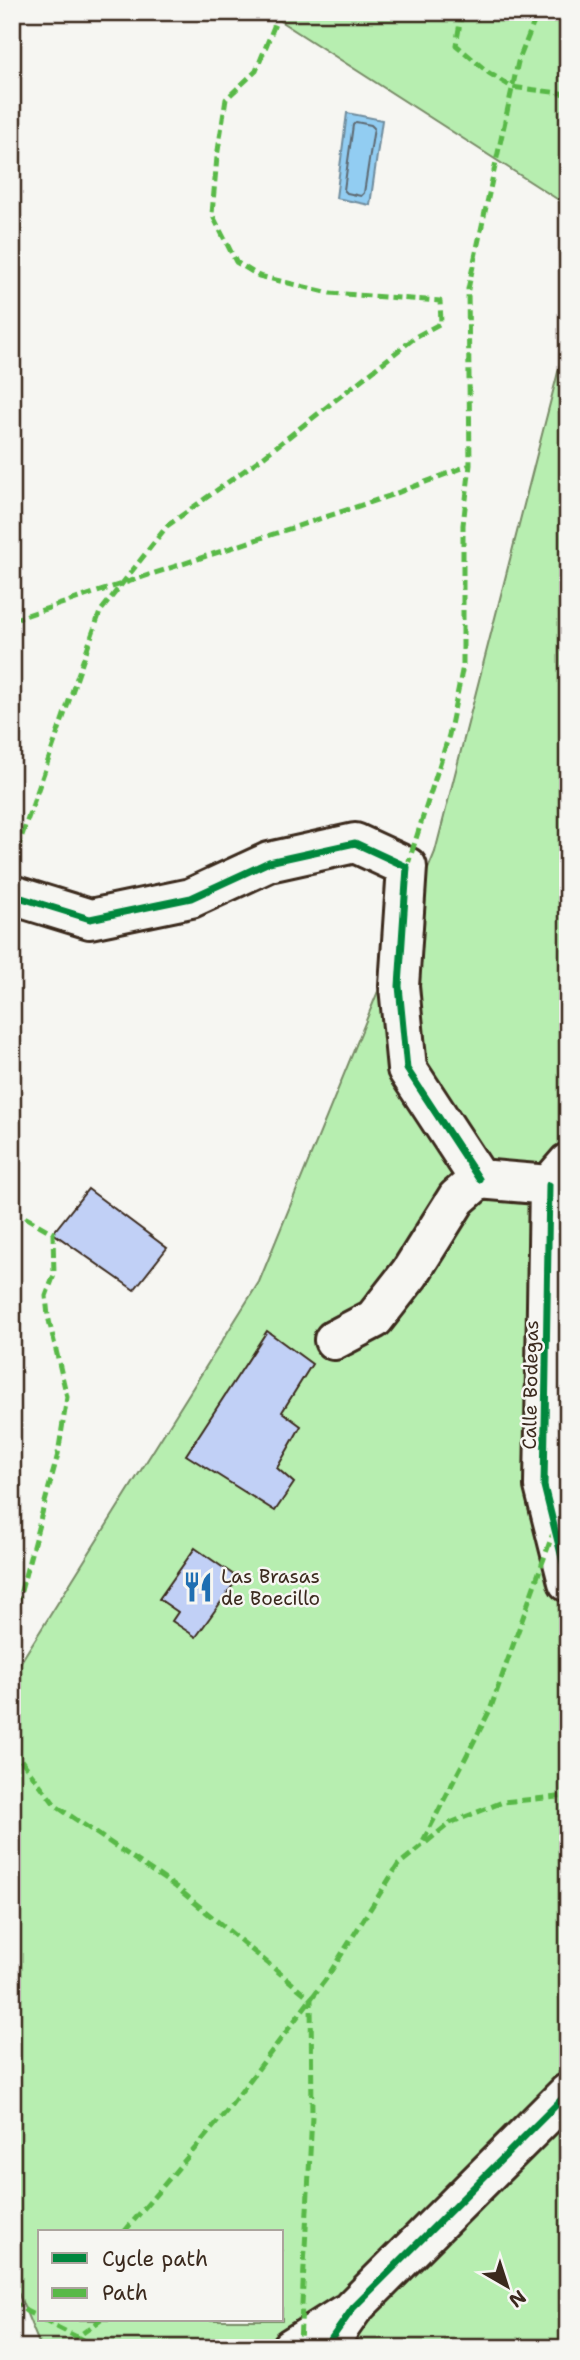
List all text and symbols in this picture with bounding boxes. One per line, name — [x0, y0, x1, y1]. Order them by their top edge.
street label: Calle Bodegas — [517, 1320, 544, 1450]
place label: Las Brasas de Boecillo — [221, 1564, 320, 1611]
restaurant icon: Las Brasas de Boecillo — [181, 1570, 215, 1604]
legend — [38, 2230, 284, 2322]
text: Cycle path — [102, 2245, 208, 2273]
north arrow — [472, 2252, 542, 2322]
text: Path — [102, 2279, 148, 2307]
text: N — [504, 2284, 531, 2313]

